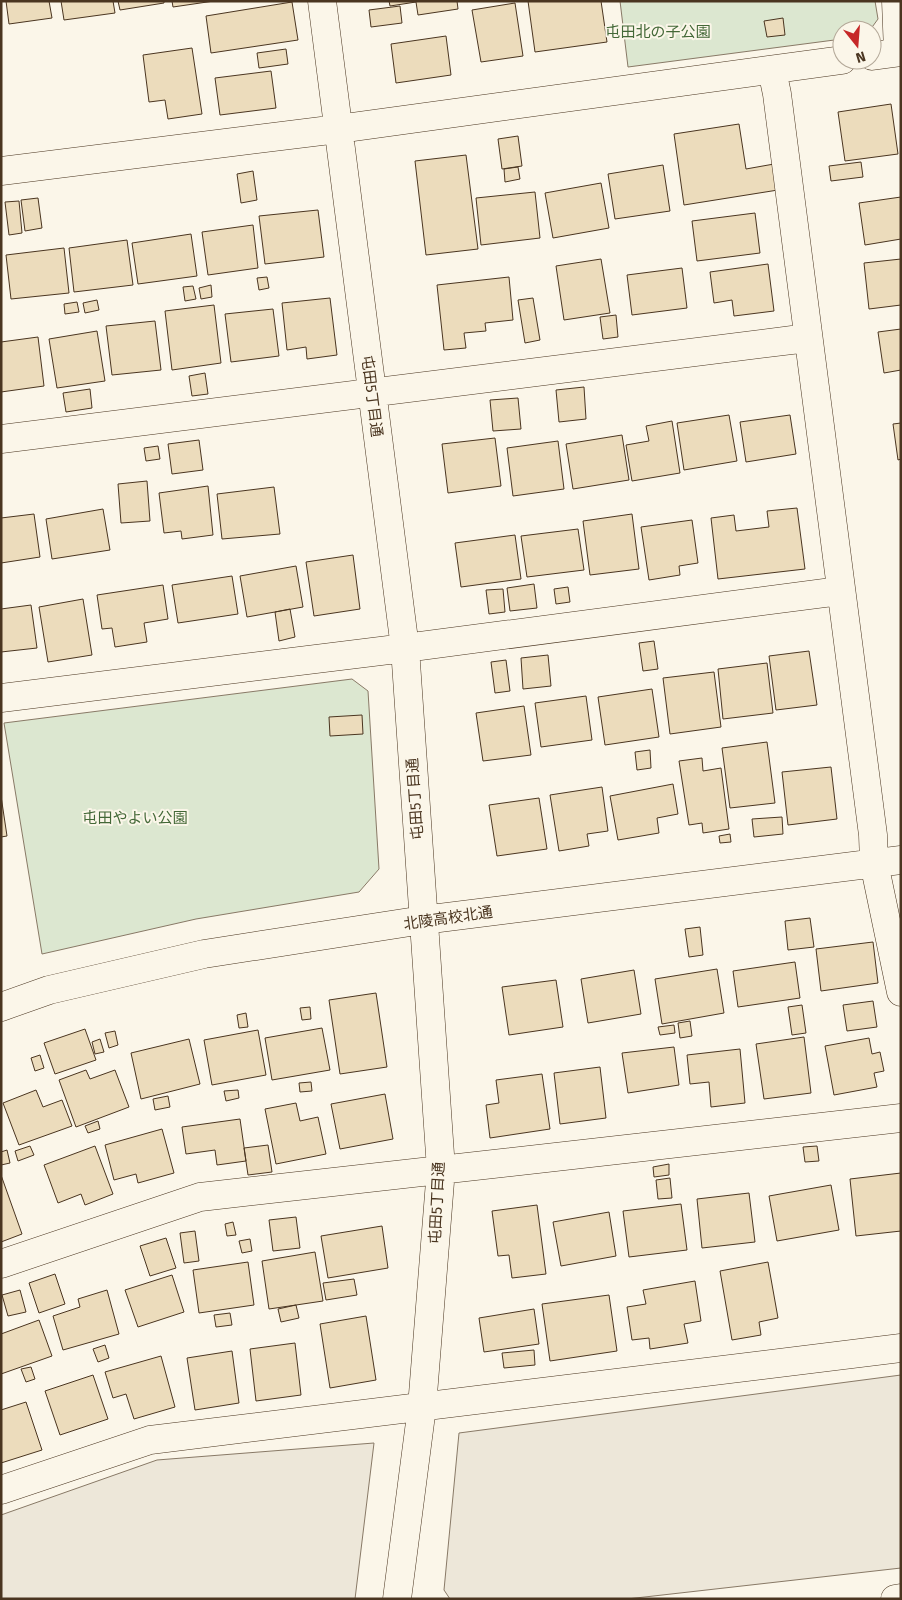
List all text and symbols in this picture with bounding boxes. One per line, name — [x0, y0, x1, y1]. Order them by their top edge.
north arrow — [832, 20, 882, 70]
park label: 屯田北の子公園 — [605, 23, 711, 41]
text: N — [854, 47, 868, 66]
street label: 屯田5丁目通 — [358, 354, 386, 438]
street label: 屯田5丁目通 — [403, 757, 427, 841]
park label: 屯田やよい公園 — [82, 809, 188, 827]
street label: 北陵高校北通 — [402, 903, 494, 933]
street label: 屯田5丁目通 — [426, 1161, 448, 1245]

